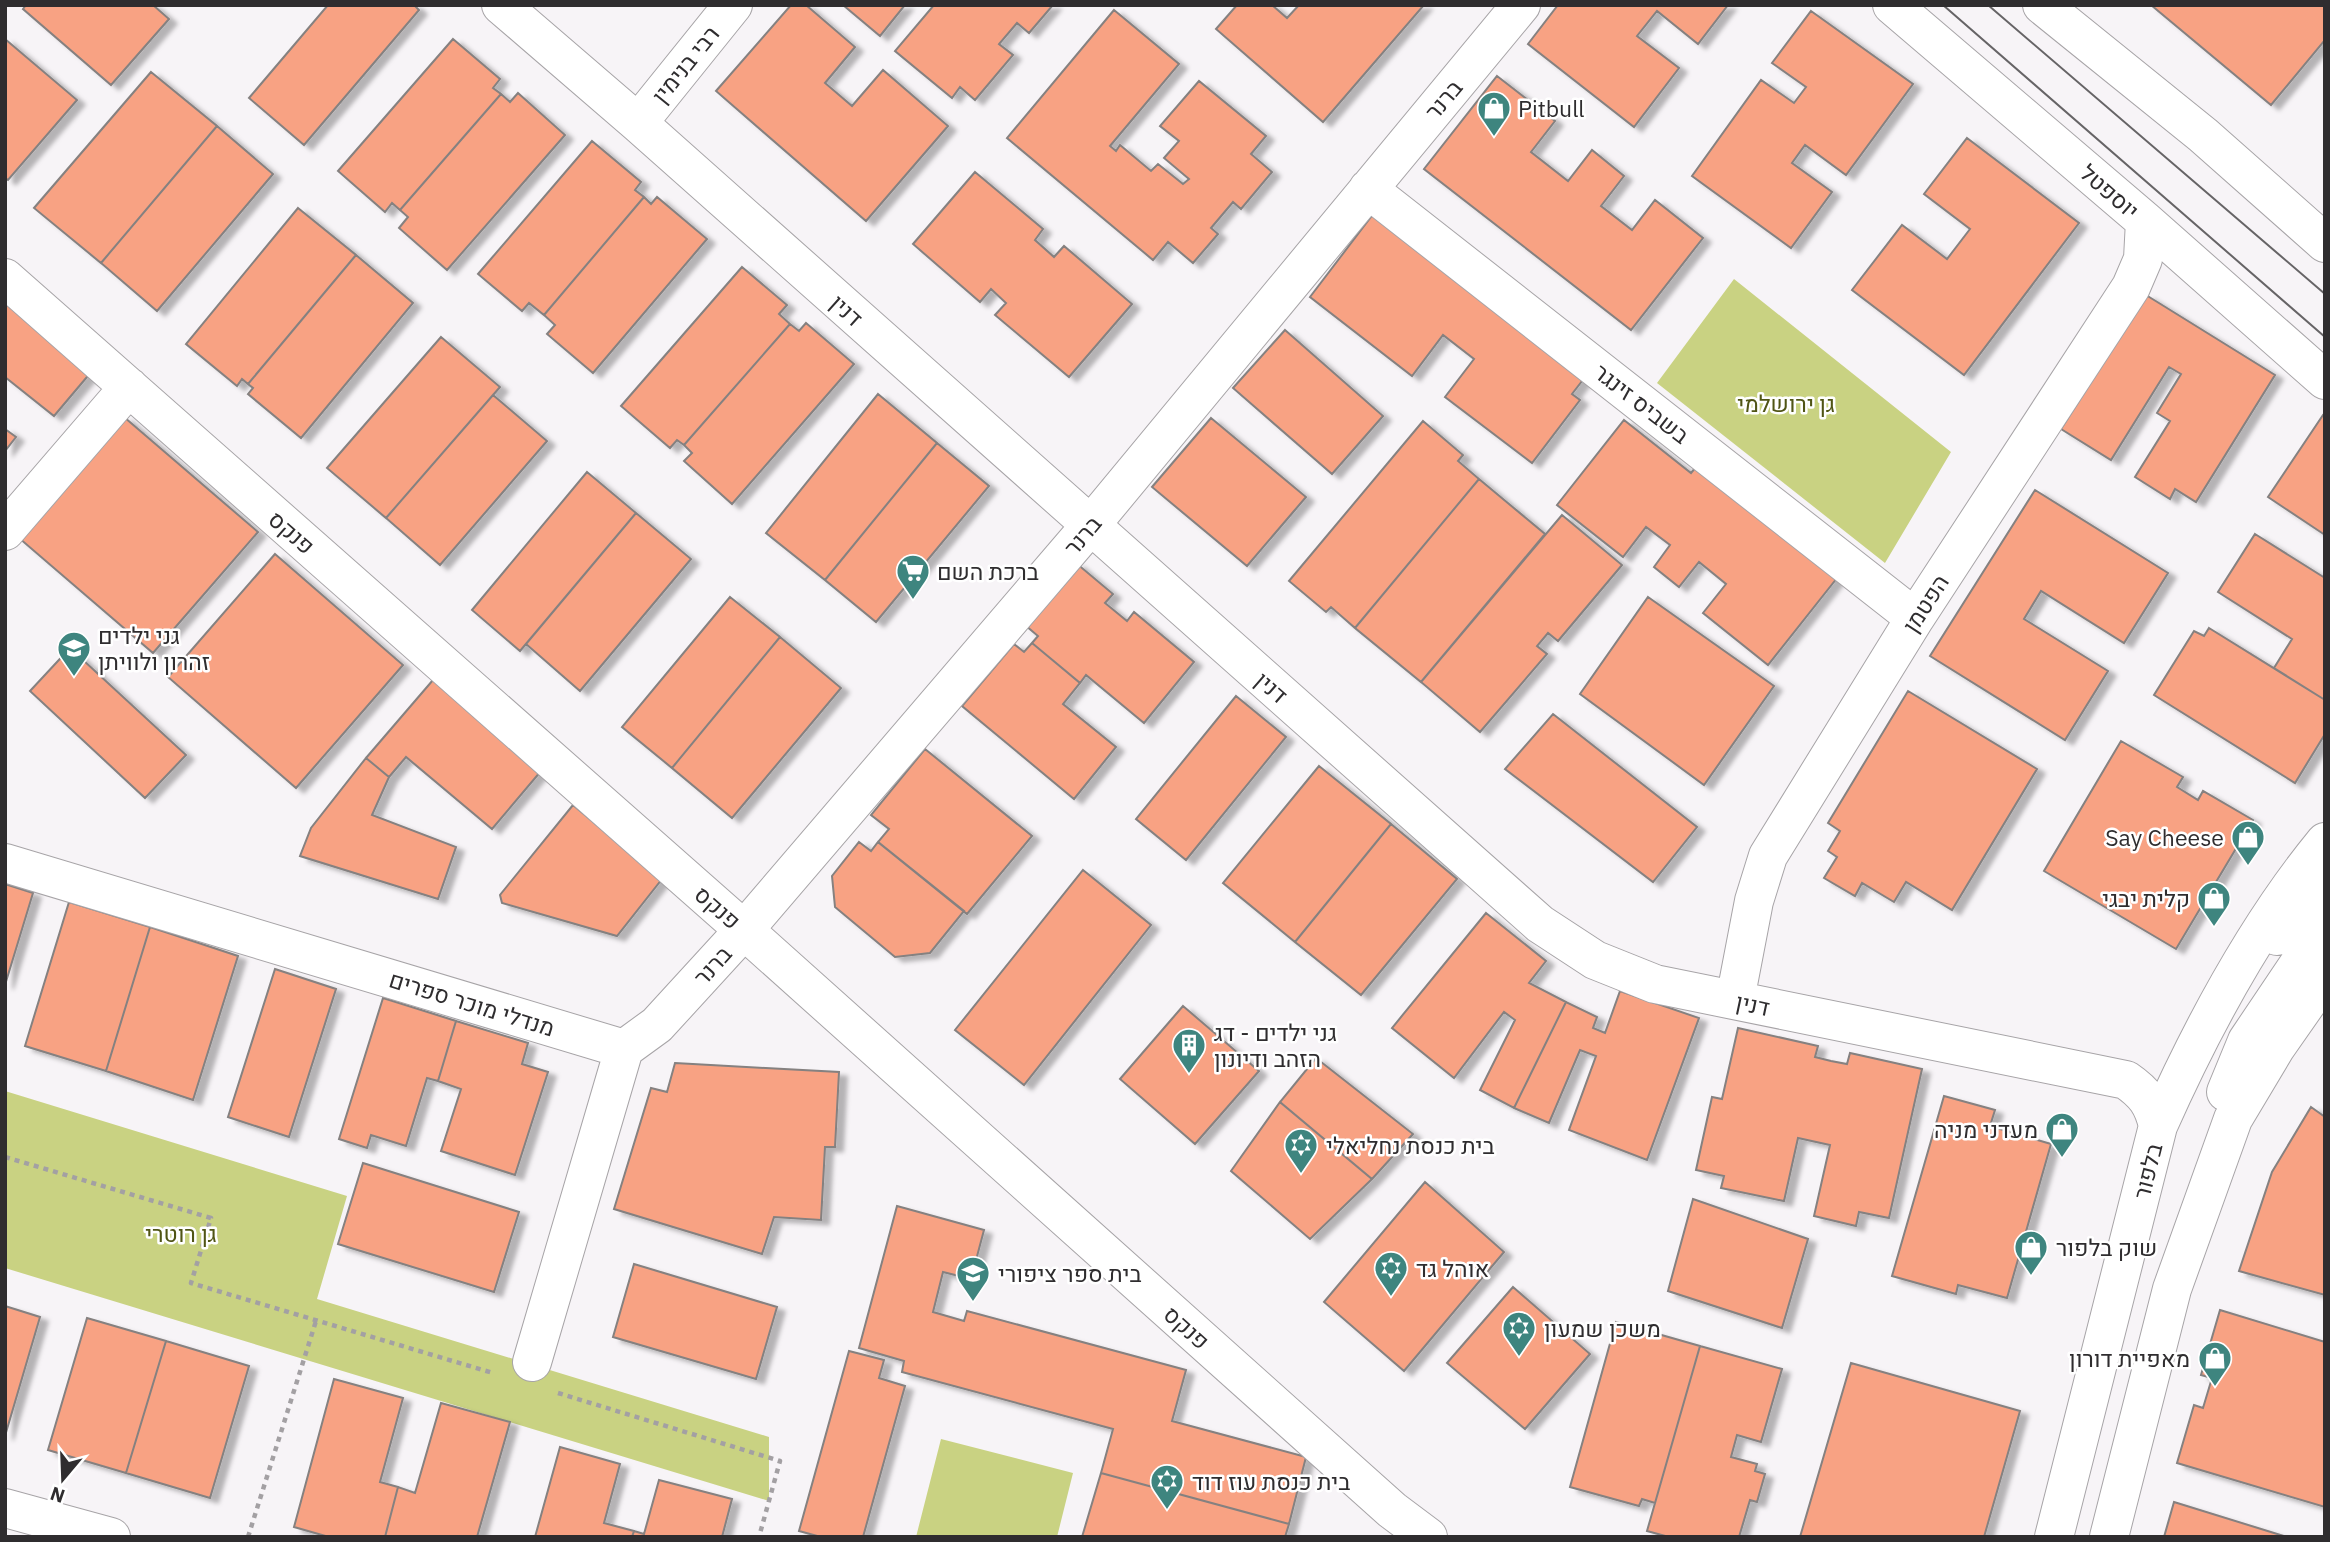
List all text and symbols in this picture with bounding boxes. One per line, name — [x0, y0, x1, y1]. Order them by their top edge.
street label: רבי בנימין — [645, 19, 725, 109]
street label: ברנר — [1418, 73, 1468, 125]
shop icon: Pitbull — [1475, 89, 1513, 138]
place label: Pitbull — [1518, 93, 1585, 123]
street label: יוספטל — [2074, 157, 2146, 225]
street label: דנין — [824, 288, 870, 332]
street label: בשביס זינגר — [1588, 356, 1696, 450]
park label: גן ירושלמי — [1737, 388, 1835, 418]
street label: פנקס — [263, 504, 321, 560]
street label: ברנר — [1057, 509, 1107, 561]
supermarket icon: ברכת השם — [894, 552, 932, 601]
place label: ברכת השם — [937, 556, 1039, 586]
street label: הפטמן — [1895, 568, 1955, 638]
place label: גני ילדים זהרון ולוויתן — [98, 620, 210, 676]
school or university icon: גני ילדים זהרון ולוויתן — [55, 629, 93, 678]
street label: דנין — [1249, 665, 1295, 709]
shop icon: Say Cheese — [2229, 818, 2267, 867]
place label: Say Cheese — [2105, 822, 2224, 852]
street label: פנקס — [689, 879, 747, 935]
shop icon: קלית יבגי — [2195, 879, 2233, 928]
place label: קלית יבגי — [2102, 883, 2190, 913]
street label: ברנר — [686, 939, 738, 991]
street label: מנדלי מוכר ספרים — [386, 964, 558, 1042]
street label: דנין — [1733, 986, 1773, 1022]
place label: גני ילדים - דג הזהב ודיונון — [1214, 1017, 1337, 1073]
building icon: גני ילדים - דג הזהב ודיונון — [1170, 1026, 1208, 1075]
shop icon: מעדני מניה — [2043, 1110, 2081, 1159]
place label: מעדני מניה — [1934, 1114, 2038, 1144]
synagogue icon: בית כנסת נחליאלי — [1282, 1126, 1320, 1175]
place label: בית כנסת נחליאלי — [1326, 1130, 1495, 1160]
street label: בלפור — [2126, 1140, 2168, 1202]
park label: גן רוטרי — [145, 1218, 217, 1248]
shop icon: שוק בלפור — [2012, 1228, 2050, 1277]
place label: שוק בלפור — [2056, 1232, 2157, 1262]
synagogue icon: אוהל גד — [1372, 1249, 1410, 1298]
place label: אוהל גד — [1416, 1253, 1489, 1283]
school or university icon: בית ספר ציפורי — [954, 1254, 992, 1303]
place label: בית ספר ציפורי — [998, 1258, 1142, 1288]
street label: פנקס — [1158, 1299, 1216, 1355]
synagogue icon: משכן שמעון — [1500, 1309, 1538, 1358]
place label: משכן שמעון — [1544, 1313, 1661, 1343]
shop icon: מאפיית דורון — [2196, 1339, 2234, 1388]
place label: מאפיית דורון — [2069, 1343, 2190, 1373]
north arrow — [28, 1444, 98, 1514]
synagogue icon: בית כנסת עוז דוד — [1148, 1462, 1186, 1511]
place label: בית כנסת עוז דוד — [1192, 1466, 1350, 1496]
text: N — [47, 1481, 68, 1509]

